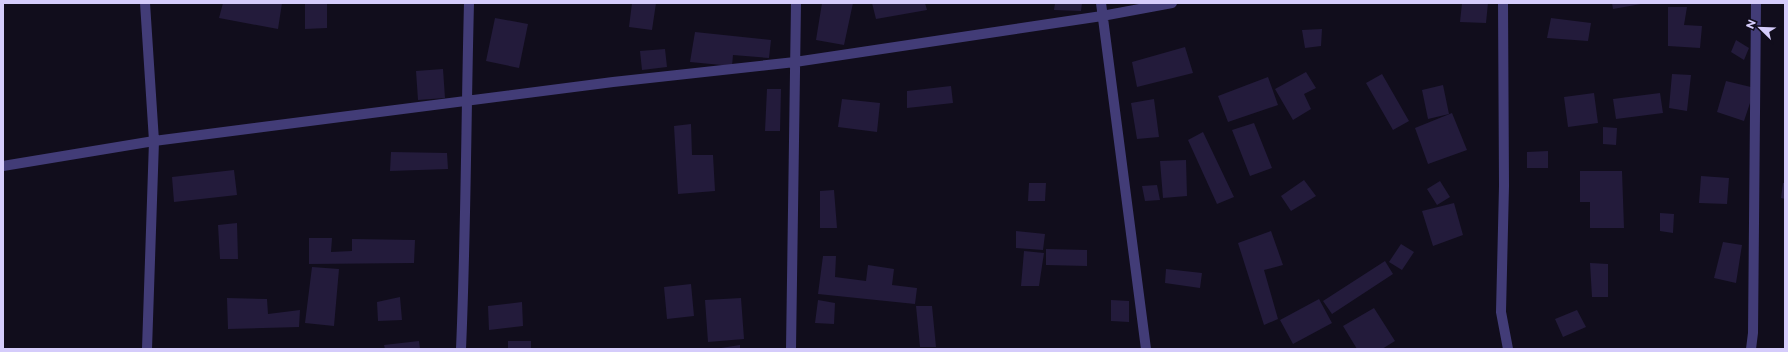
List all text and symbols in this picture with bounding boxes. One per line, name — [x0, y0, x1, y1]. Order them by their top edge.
north arrow — [1740, 8, 1780, 48]
text: N — [1743, 17, 1759, 31]

